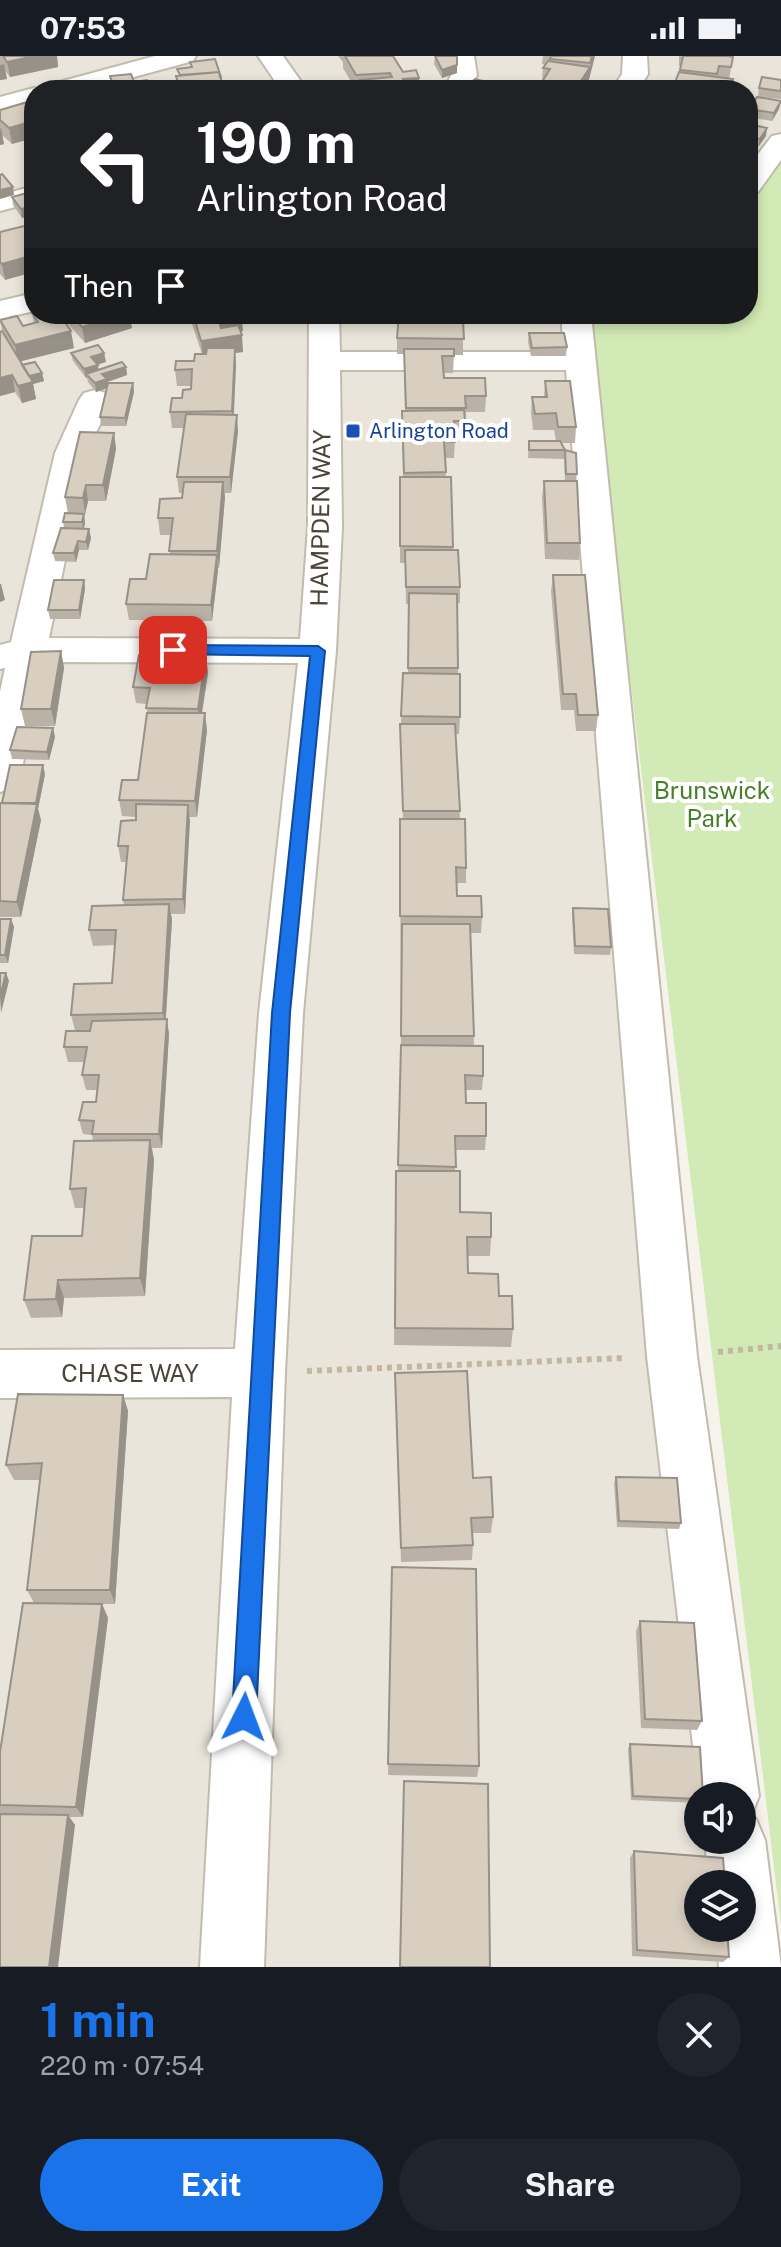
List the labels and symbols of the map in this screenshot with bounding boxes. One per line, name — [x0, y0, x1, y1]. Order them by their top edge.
place label: Arlington Road — [369, 419, 509, 443]
marker: Arlington Road — [344, 422, 362, 440]
street label: HAMPDEN WAY — [304, 429, 336, 607]
pin — [139, 616, 207, 684]
park label: Brunswick Park — [654, 776, 770, 832]
street label: CHASE WAY — [61, 1359, 199, 1387]
position arrow — [202, 1675, 286, 1759]

